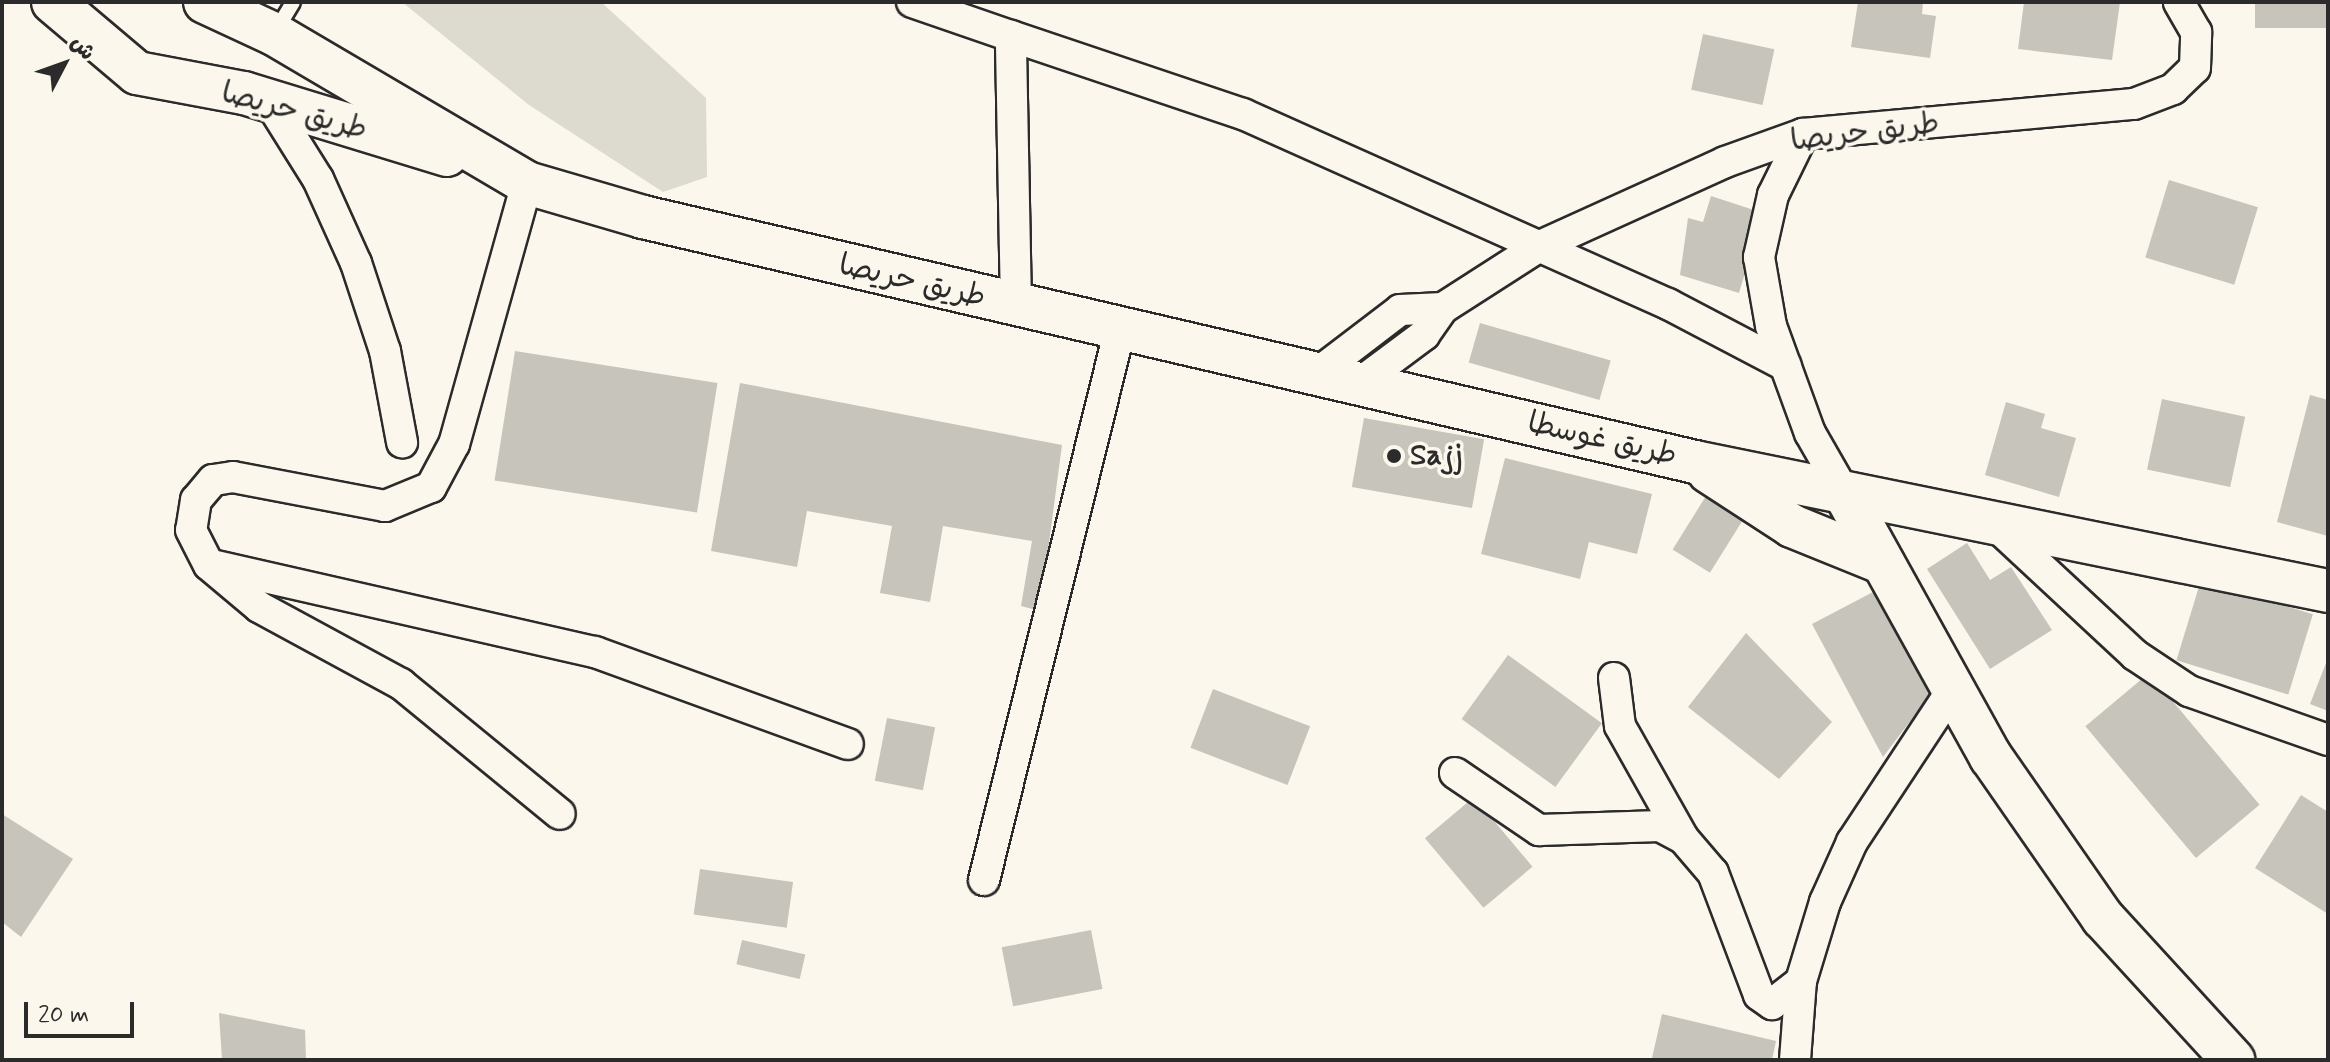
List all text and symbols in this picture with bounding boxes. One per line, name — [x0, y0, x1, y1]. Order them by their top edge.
north arrow — [24, 24, 104, 104]
text: ش — [64, 30, 101, 67]
street label: طريق حريصا — [217, 75, 371, 149]
street label: طريق حريصا — [1788, 106, 1942, 160]
street label: طريق حريصا — [835, 248, 989, 316]
street label: طريق غوسطا — [1524, 405, 1680, 475]
place label: Sajj — [1410, 438, 1462, 474]
marker: Sajj — [1385, 447, 1403, 465]
scale bar — [28, 986, 138, 1036]
text: 20 m — [38, 1000, 89, 1031]

